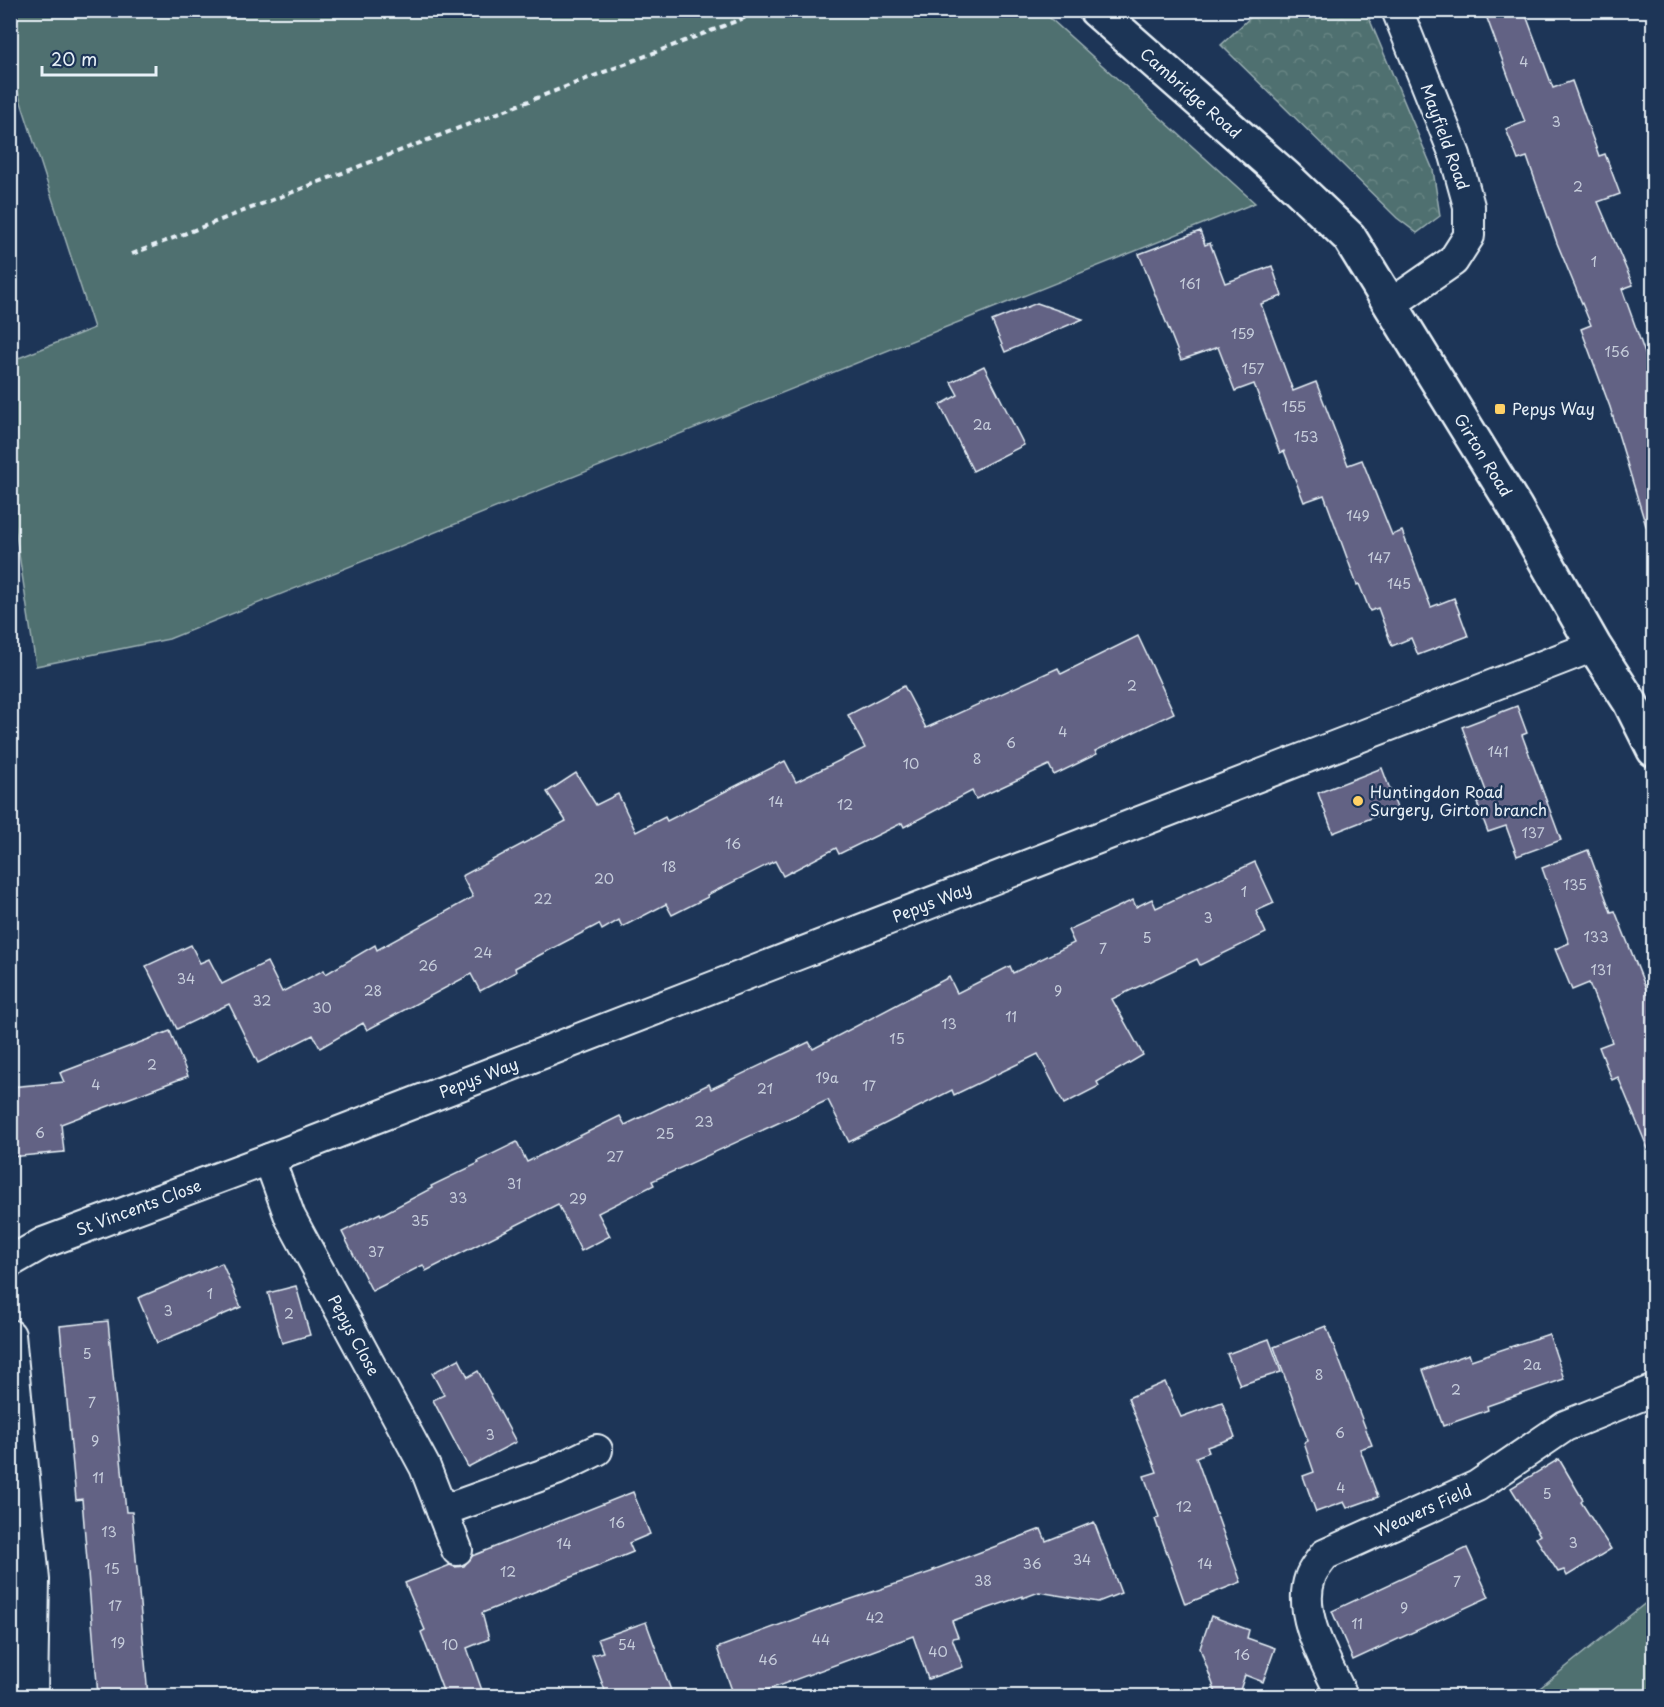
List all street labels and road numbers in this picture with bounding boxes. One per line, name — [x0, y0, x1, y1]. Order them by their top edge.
street label: Cambridge Road — [1135, 41, 1247, 144]
street label: Mayfield Road — [1416, 80, 1476, 193]
street label: Girton Road — [1449, 408, 1519, 501]
street label: Pepys Way — [888, 875, 975, 928]
street label: Pepys Way — [435, 1051, 521, 1103]
street label: St Vincents Close — [72, 1172, 204, 1241]
street label: Pepys Close — [323, 1290, 386, 1380]
street label: Weavers Field — [1370, 1477, 1475, 1542]

